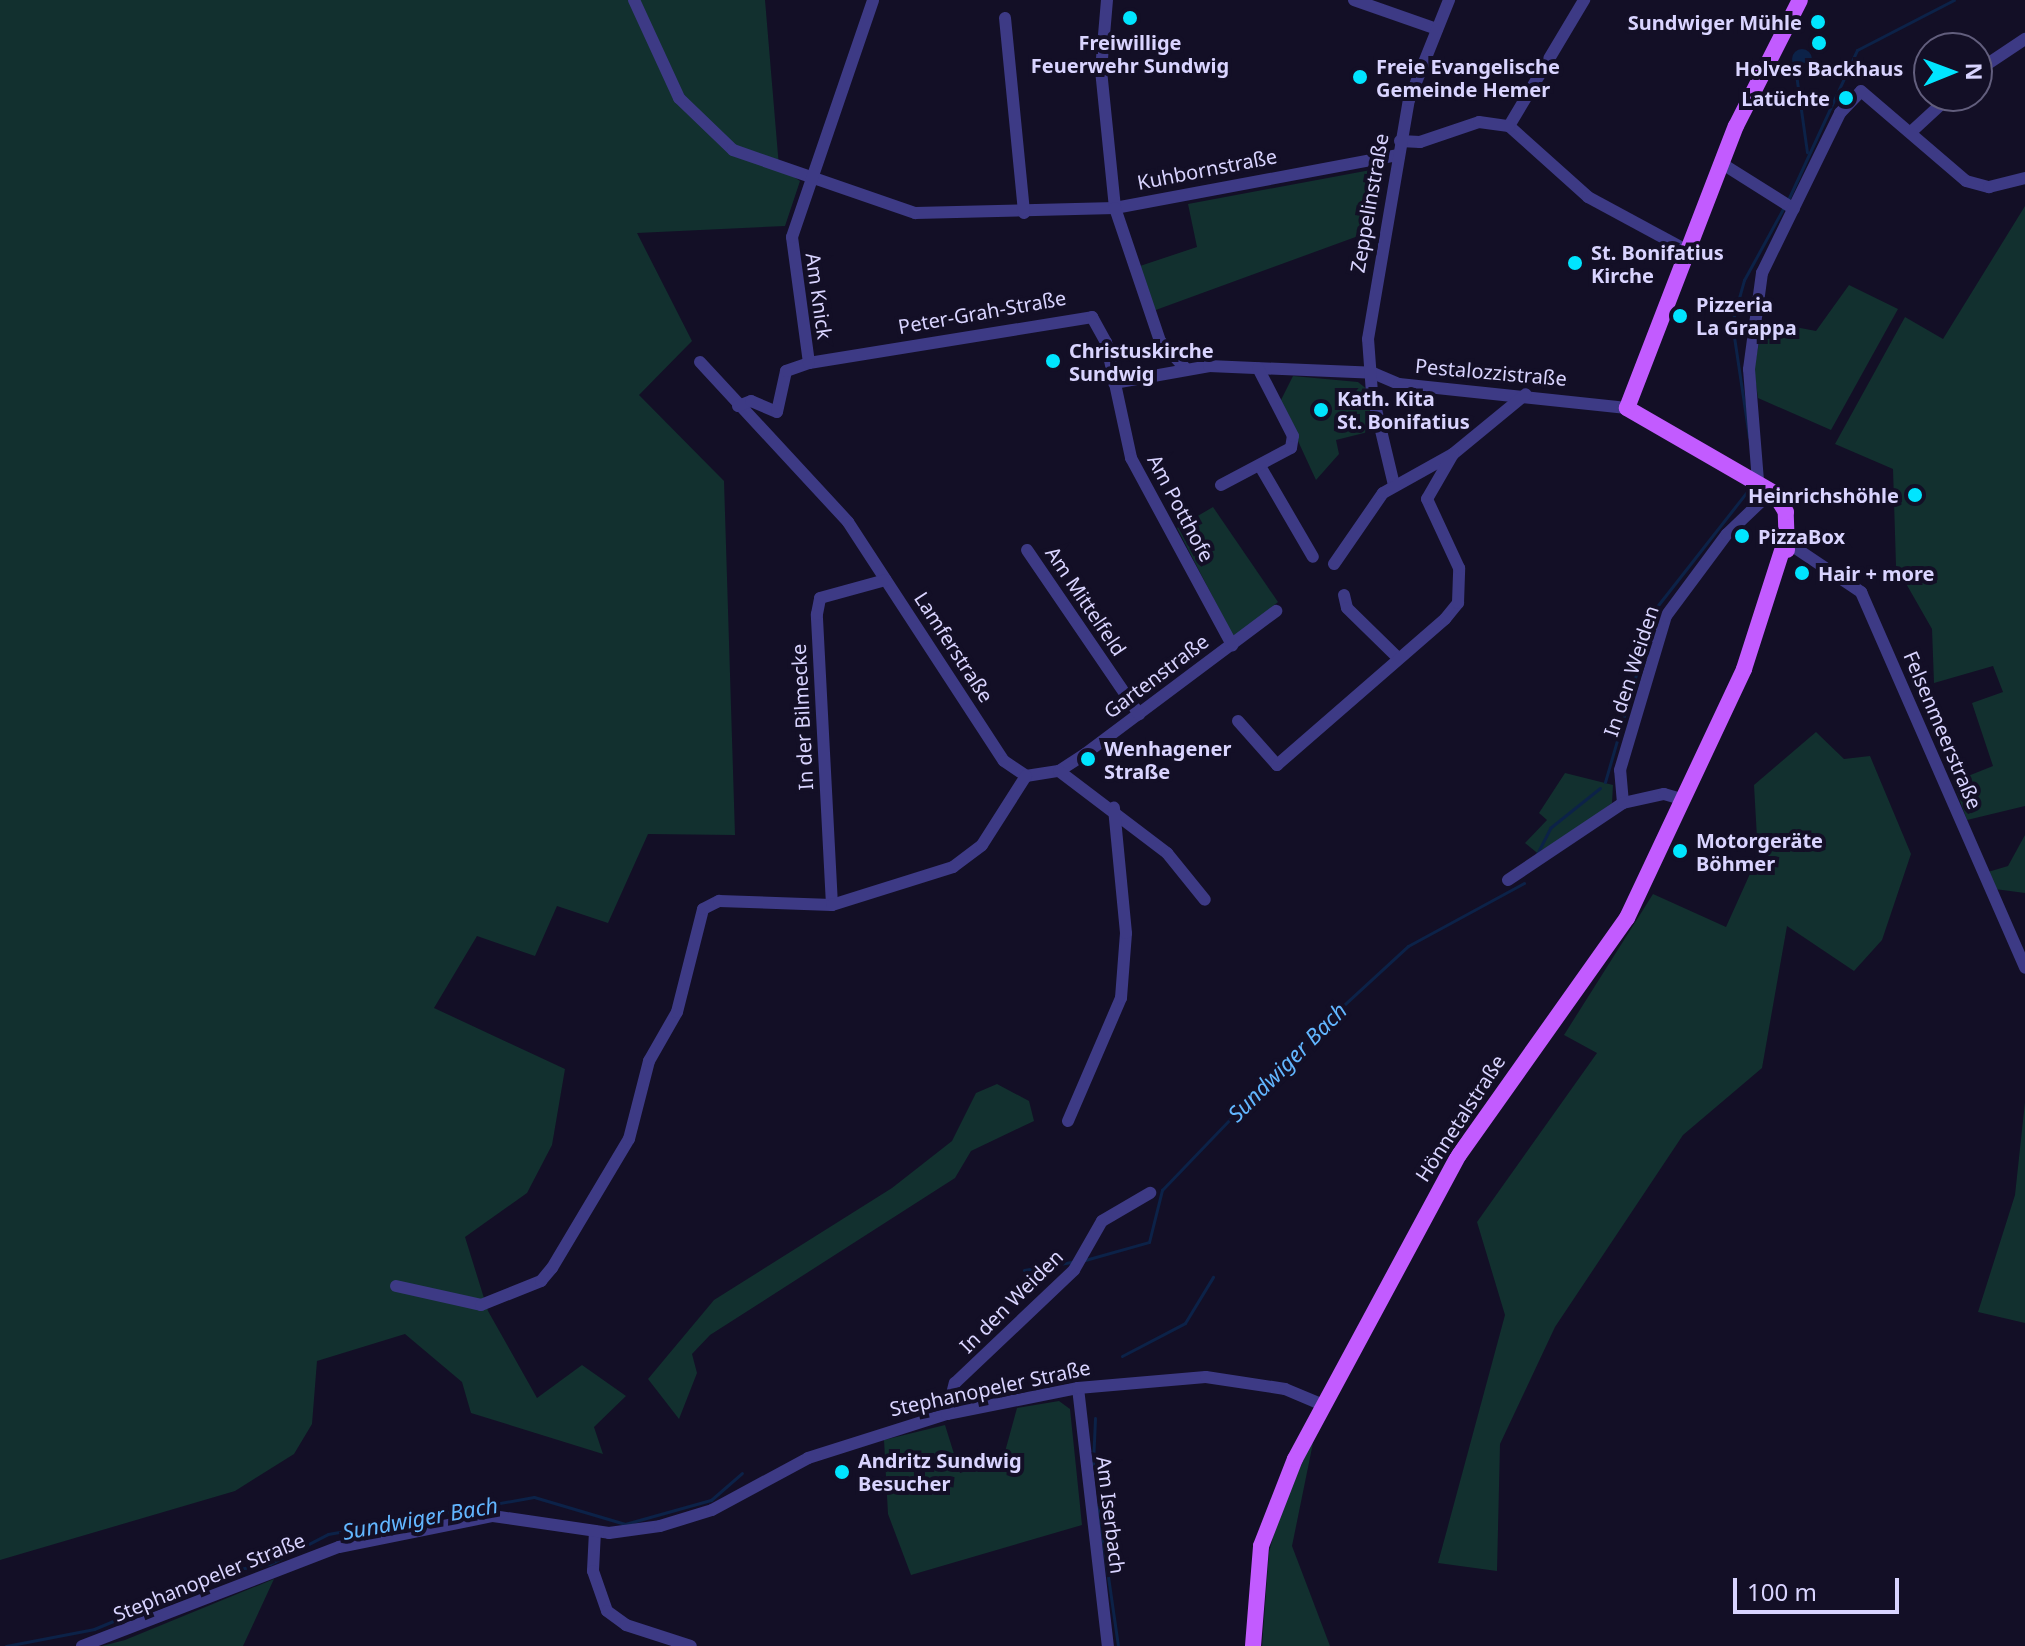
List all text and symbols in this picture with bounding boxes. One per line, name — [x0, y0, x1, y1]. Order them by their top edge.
marker: Freiwillige Feuerwehr Sundwig — [1121, 9, 1139, 27]
place label: Sundwiger Mühle — [1628, 10, 1802, 34]
marker: Sundwiger Mühle — [1809, 13, 1827, 31]
place label: Freiwillige Feuerwehr Sundwig — [1031, 30, 1229, 77]
north arrow — [1913, 32, 1993, 112]
marker: Holves Backhaus — [1810, 34, 1828, 52]
place label: Freie Evangelische Gemeinde Hemer — [1376, 54, 1560, 101]
place label: Holves Backhaus — [1735, 56, 1903, 80]
text: N — [1960, 62, 1990, 81]
marker: Freie Evangelische Gemeinde Hemer — [1351, 68, 1369, 86]
place label: Latüchte — [1741, 86, 1830, 110]
marker: Latüchte — [1837, 89, 1855, 107]
street label: Zeppelinstraße — [1345, 131, 1393, 275]
street label: Kuhbornstraße — [1135, 144, 1279, 194]
place label: St. Bonifatius Kirche — [1591, 240, 1724, 287]
street label: Am Knick — [801, 251, 837, 341]
marker: St. Bonifatius Kirche — [1566, 254, 1584, 272]
street label: Peter-Grah-Straße — [896, 285, 1068, 339]
place label: Pizzeria La Grappa — [1696, 292, 1797, 339]
marker: Pizzeria La Grappa — [1671, 307, 1689, 325]
place label: Christuskirche Sundwig — [1069, 338, 1214, 385]
marker: Christuskirche Sundwig — [1044, 352, 1062, 370]
street label: Pestalozzistraße — [1414, 353, 1568, 391]
place label: Kath. Kita St. Bonifatius — [1337, 386, 1470, 433]
marker: Kath. Kita St. Bonifatius — [1312, 401, 1330, 419]
street label: Am Potthofe — [1143, 450, 1219, 566]
place label: Heinrichshöhle — [1748, 483, 1899, 507]
marker: Heinrichshöhle — [1906, 486, 1924, 504]
place label: PizzaBox — [1758, 524, 1845, 548]
marker: PizzaBox — [1733, 527, 1751, 545]
street label: Am Mittelfeld — [1041, 542, 1131, 660]
place label: Hair + more — [1818, 561, 1935, 585]
marker: Hair + more — [1793, 564, 1811, 582]
street label: Lamferstraße — [909, 587, 999, 707]
street label: In den Weiden — [1599, 603, 1663, 739]
street label: Gartenstraße — [1099, 629, 1213, 723]
street label: In der Bilmecke — [786, 643, 818, 791]
street label: Felsenmeerstraße — [1899, 647, 1987, 813]
place label: Wenhagener Straße — [1104, 736, 1231, 783]
marker: Wenhagener Straße — [1079, 750, 1097, 768]
place label: Motorgeräte Böhmer — [1696, 828, 1823, 875]
marker: Motorgeräte Böhmer — [1671, 842, 1689, 860]
water label: Sundwiger Bach — [1222, 997, 1352, 1127]
street label: Hönnetalstraße — [1410, 1050, 1510, 1186]
street label: In den Weiden — [954, 1244, 1068, 1358]
street label: Stephanopeler Straße — [887, 1355, 1093, 1421]
place label: Andritz Sundwig Besucher — [858, 1448, 1022, 1495]
street label: Am Iserbach — [1092, 1455, 1130, 1575]
marker: Andritz Sundwig Besucher — [833, 1463, 851, 1481]
water label: Sundwiger Bach — [340, 1491, 500, 1545]
street label: Stephanopeler Straße — [110, 1528, 308, 1626]
scale bar — [1737, 1562, 1903, 1612]
text: 100 m — [1747, 1575, 1817, 1608]

